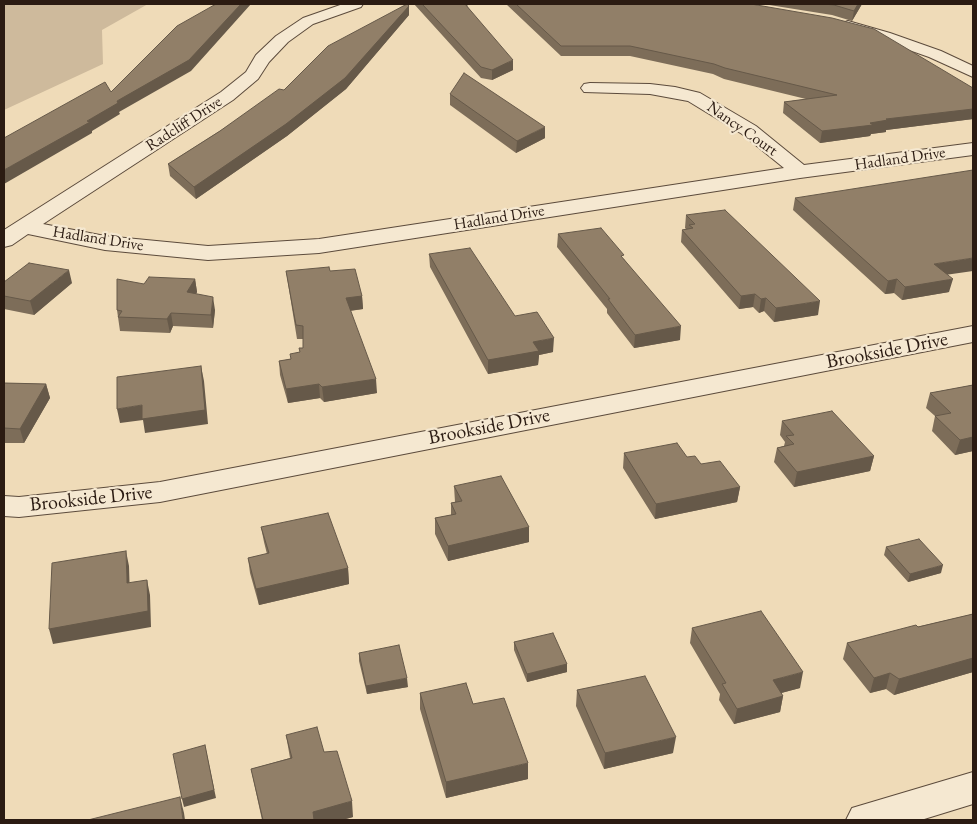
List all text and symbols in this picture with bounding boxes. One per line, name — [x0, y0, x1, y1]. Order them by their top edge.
street label: Radcliff Drive — [142, 92, 226, 156]
street label: Nancy Court — [703, 98, 781, 160]
street label: Hadland Drive — [853, 143, 947, 175]
street label: Hadland Drive — [452, 201, 546, 235]
street label: Hadland Drive — [51, 222, 145, 256]
street label: Brookside Drive — [824, 327, 950, 375]
street label: Brookside Drive — [426, 403, 552, 451]
street label: Brookside Drive — [28, 481, 154, 517]

